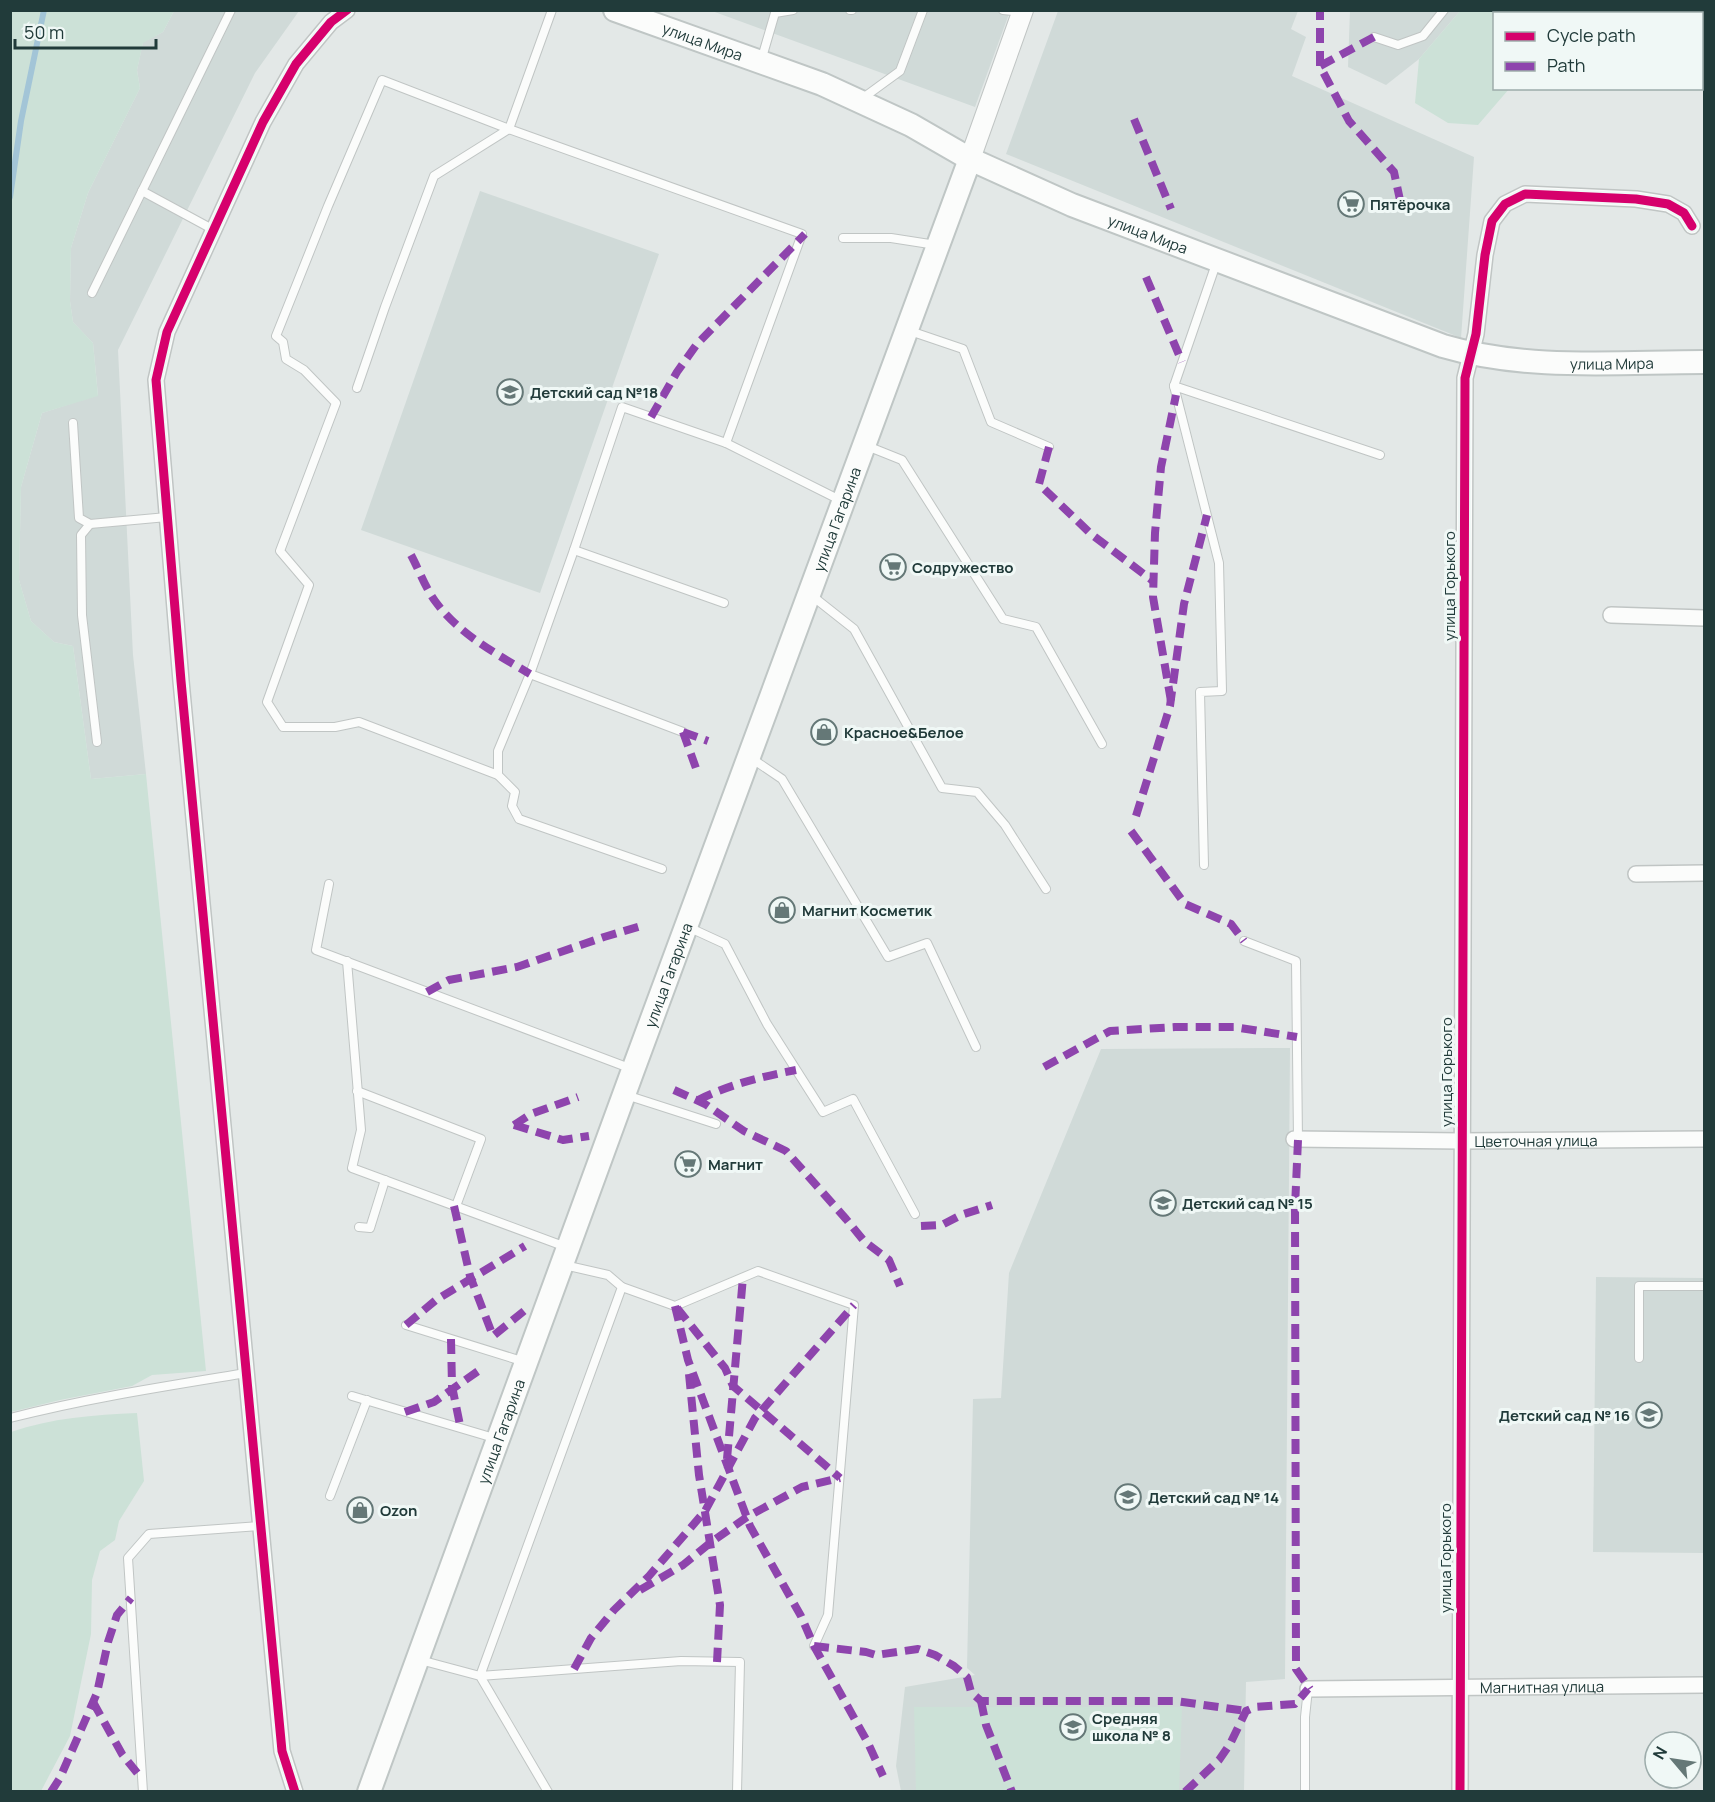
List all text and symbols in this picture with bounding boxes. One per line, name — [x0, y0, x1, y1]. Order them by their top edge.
scale bar — [15, 12, 156, 50]
legend — [1493, 12, 1703, 90]
street label: улица Мира — [660, 17, 746, 65]
text: 50 m — [24, 20, 64, 44]
text: Cycle path — [1547, 23, 1636, 47]
text: Path — [1547, 53, 1585, 77]
supermarket icon: Пятёрочка — [1336, 189, 1366, 219]
place label: Пятёрочка — [1370, 194, 1450, 215]
street label: улица Мира — [1105, 209, 1191, 259]
street label: улица Мира — [1570, 352, 1654, 374]
school or university icon: Детский сад №18 — [495, 377, 525, 407]
place label: Детский сад №18 — [530, 382, 658, 403]
street label: улица Гагарина — [808, 464, 866, 575]
street label: улица Горького — [1439, 531, 1460, 641]
supermarket icon: Содружество — [878, 552, 908, 582]
place label: Содружество — [912, 557, 1014, 578]
shop icon: Красное&Белое — [809, 717, 839, 747]
place label: Красное&Белое — [844, 722, 964, 743]
shop icon: Магнит Косметик — [767, 895, 797, 925]
place label: Магнит Косметик — [802, 900, 933, 921]
street label: улица Гагарина — [639, 920, 697, 1030]
street label: улица Горького — [1436, 1017, 1457, 1127]
street label: Цветочная улица — [1474, 1129, 1598, 1151]
supermarket icon: Магнит — [673, 1149, 703, 1179]
place label: Магнит — [708, 1154, 763, 1175]
school or university icon: Детский сад № 15 — [1148, 1188, 1178, 1218]
place label: Детский сад № 15 — [1182, 1193, 1313, 1214]
street label: улица Гагарина — [472, 1376, 530, 1487]
school or university icon: Детский сад № 16 — [1634, 1400, 1664, 1430]
place label: Детский сад № 16 — [1499, 1405, 1630, 1426]
school or university icon: Детский сад № 14 — [1113, 1482, 1143, 1512]
place label: Детский сад № 14 — [1148, 1487, 1279, 1508]
shop icon: Ozon — [345, 1495, 375, 1525]
place label: Ozon — [380, 1500, 417, 1521]
street label: улица Горького — [1435, 1503, 1456, 1613]
street label: Магнитная улица — [1480, 1676, 1604, 1698]
place label: Cредняя школа № 8 — [1092, 1708, 1171, 1746]
school or university icon: Cредняя школа № 8 — [1058, 1712, 1088, 1742]
north arrow — [1643, 1730, 1703, 1790]
text: N — [1647, 1742, 1672, 1763]

